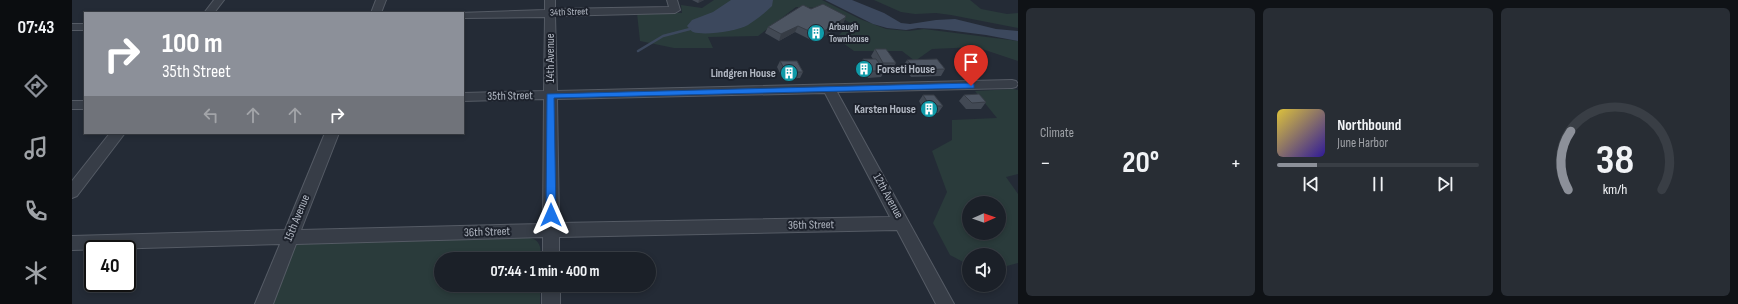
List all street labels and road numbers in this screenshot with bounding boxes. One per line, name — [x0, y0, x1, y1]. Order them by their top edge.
street label: 34th Street — [550, 5, 588, 19]
street label: 14th Avenue — [543, 33, 558, 83]
street label: 35th Street — [487, 88, 533, 104]
street label: 12th Avenue — [869, 171, 907, 221]
street label: 15th Avenue — [281, 192, 313, 244]
street label: 36th Street — [788, 217, 835, 233]
street label: 36th Street — [464, 224, 511, 240]

